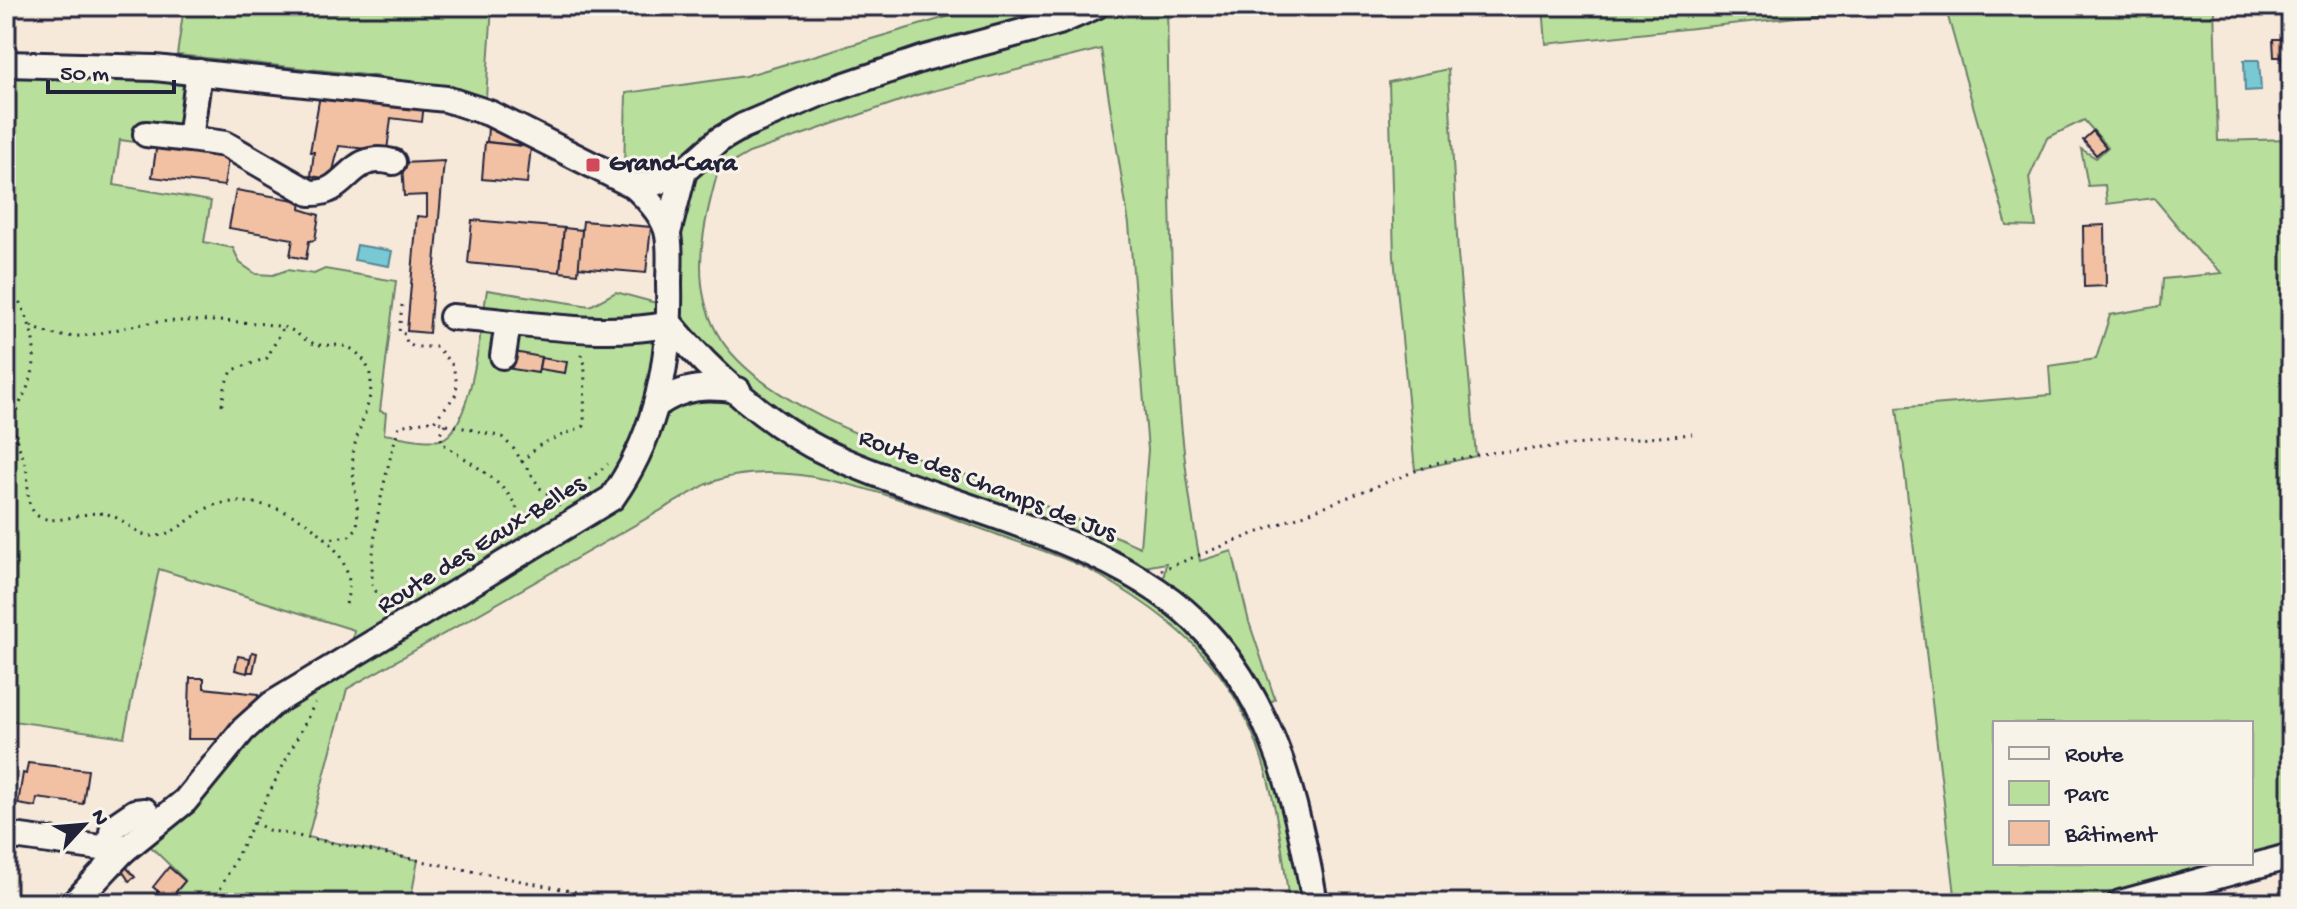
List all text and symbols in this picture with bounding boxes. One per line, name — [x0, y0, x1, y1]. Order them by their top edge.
scale bar — [48, 44, 174, 94]
text: 50 m — [60, 61, 109, 90]
place label: Grand-Cara — [609, 150, 739, 181]
marker: Grand-Cara — [584, 156, 602, 174]
street label: Route des Champs de Jus — [854, 423, 1122, 551]
street label: Route des Eaux-Belles — [372, 469, 593, 623]
legend — [1993, 721, 2253, 865]
text: Route — [2065, 742, 2124, 771]
text: Parc — [2064, 782, 2109, 811]
north arrow — [44, 785, 124, 865]
text: N — [84, 806, 113, 830]
text: Bâtiment — [2064, 822, 2158, 851]

